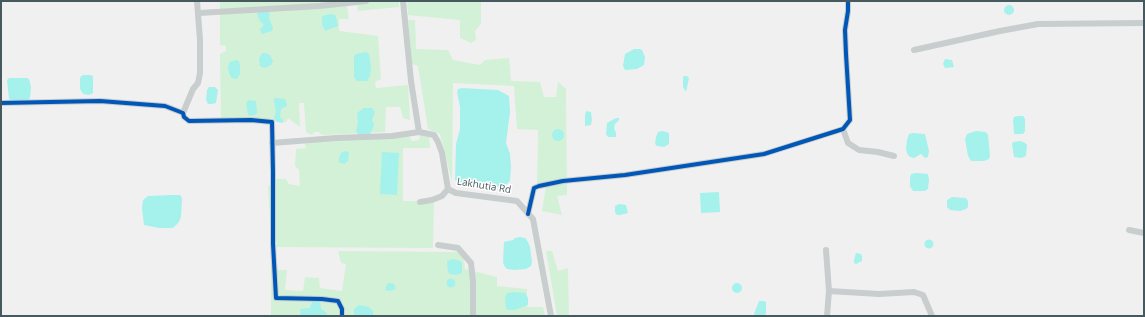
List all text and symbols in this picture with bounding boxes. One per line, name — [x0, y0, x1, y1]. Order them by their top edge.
street label: Lakhutia Rd — [456, 176, 512, 196]

